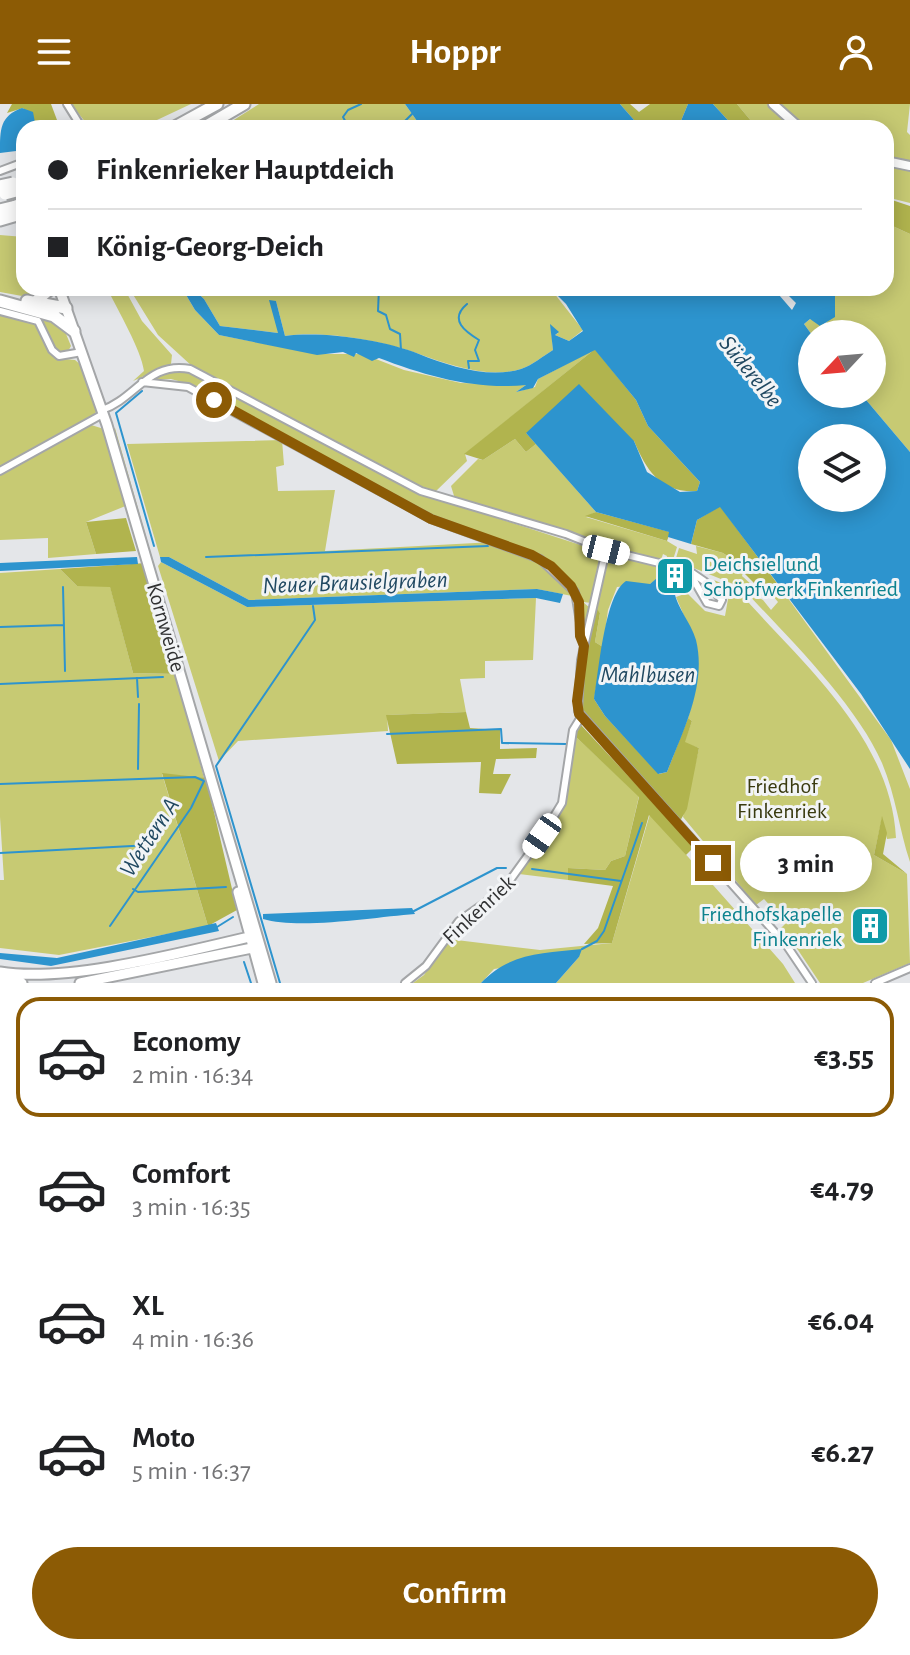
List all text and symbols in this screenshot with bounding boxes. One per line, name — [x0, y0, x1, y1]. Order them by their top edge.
icon: menu — [32, 30, 76, 74]
icon: person — [834, 30, 878, 74]
text: Hoppr — [409, 34, 501, 70]
text: Finkenrieker Hauptdeich — [96, 155, 395, 185]
text: König-Georg-Deich — [96, 232, 324, 262]
north arrow — [798, 320, 886, 408]
map controls — [798, 320, 886, 512]
water label: Süderelbe — [714, 331, 786, 412]
route start — [196, 382, 232, 418]
button: layers — [798, 424, 886, 512]
car — [580, 533, 632, 567]
place label: Deichsiel und Schöpfwerk Finkenried — [703, 553, 898, 600]
building icon: Deichsiel und Schöpfwerk Finkenried — [654, 555, 696, 597]
water label: Neuer Brausielgraben — [262, 568, 448, 598]
street label: Kornweide — [143, 580, 189, 674]
water label: Mahlbusen — [600, 663, 696, 687]
park label: Friedhof Finkenriek — [737, 775, 827, 822]
water label: Wettern A — [116, 794, 184, 881]
car — [518, 809, 566, 863]
callout: 3 min — [741, 835, 873, 891]
route end — [695, 845, 731, 881]
text: 3 min — [778, 851, 834, 877]
street label: Finkenriek — [438, 871, 519, 948]
place label: Friedhofskapelle Finkenriek — [701, 903, 842, 950]
building icon: Friedhofskapelle Finkenriek — [849, 905, 891, 947]
icon: car — [36, 1021, 108, 1093]
text: Economy — [132, 1027, 241, 1057]
text: €3.55 — [814, 1042, 874, 1072]
text: 2 min · 16:34 — [132, 1062, 254, 1088]
icon: car — [36, 1153, 108, 1225]
text: Comfort — [132, 1159, 231, 1189]
text: €4.79 — [811, 1174, 874, 1204]
text: 3 min · 16:35 — [132, 1194, 251, 1220]
icon: car — [36, 1285, 108, 1357]
text: XL — [132, 1291, 164, 1321]
text: €6.04 — [808, 1306, 874, 1336]
text: 4 min · 16:36 — [132, 1326, 254, 1352]
icon: car — [36, 1417, 108, 1489]
text: Moto — [132, 1423, 195, 1453]
text: €6.27 — [812, 1438, 874, 1468]
text: 5 min · 16:37 — [132, 1458, 251, 1484]
button: Confirm — [32, 1547, 878, 1639]

